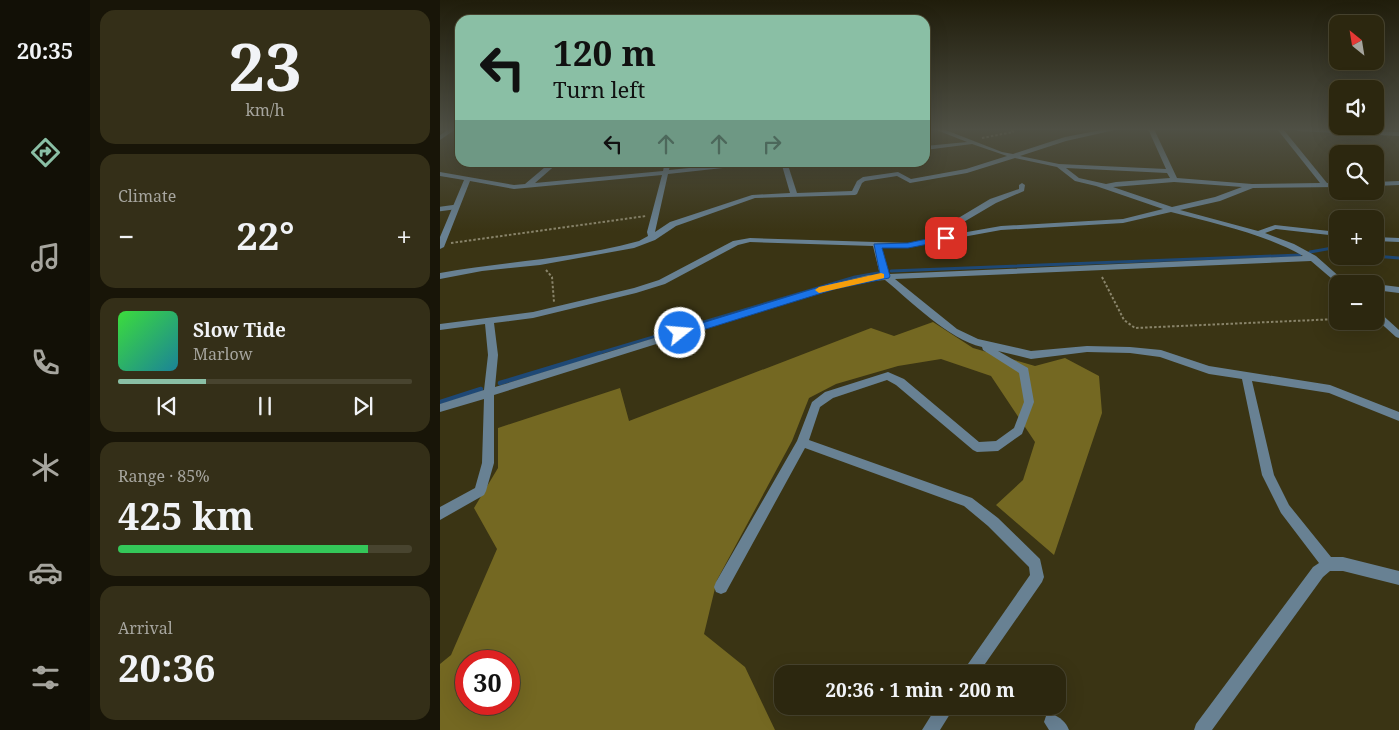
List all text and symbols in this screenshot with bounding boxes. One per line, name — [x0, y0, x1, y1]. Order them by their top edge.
north arrow — [1329, 15, 1384, 70]
map controls — [1329, 15, 1384, 330]
text: 23 — [228, 22, 302, 110]
text: 120 m — [553, 29, 656, 76]
text: 20:35 — [17, 35, 73, 65]
icon: left — [470, 35, 535, 100]
text: Turn left — [553, 74, 645, 104]
button: sound — [1329, 80, 1384, 135]
text: km/h — [245, 99, 285, 121]
icon: left — [599, 130, 627, 158]
icon: ahead — [652, 130, 680, 158]
icon: ahead — [705, 130, 733, 158]
icon: right — [758, 130, 786, 158]
icon: directions — [28, 135, 63, 170]
button: search — [1329, 145, 1384, 200]
text: Climate — [118, 185, 176, 207]
text: 22° — [236, 209, 294, 261]
button: + — [1329, 210, 1384, 265]
text: − — [118, 217, 134, 255]
text: + — [396, 217, 412, 255]
pin — [925, 217, 967, 259]
icon: arrive — [932, 224, 960, 252]
icon: music — [28, 240, 63, 275]
button: − — [1329, 275, 1384, 330]
position arrow — [653, 306, 705, 358]
text: Slow Tide — [193, 317, 286, 343]
text: Marlow — [193, 343, 253, 365]
icon: phone — [28, 345, 63, 380]
icon: previous — [153, 392, 181, 420]
icon: pause — [251, 392, 279, 420]
icon: next — [349, 392, 377, 420]
icon: climate — [28, 450, 63, 485]
text: Range · 85% — [118, 465, 210, 487]
text: 425 km — [118, 489, 254, 541]
icon: car — [28, 555, 63, 590]
text: Arrival — [118, 617, 173, 639]
text: 20:36 — [118, 641, 215, 693]
speed limit sign: 30 — [455, 650, 520, 715]
icon: filters — [28, 660, 63, 695]
text: 20:36 · 1 min · 200 m — [825, 677, 1015, 703]

